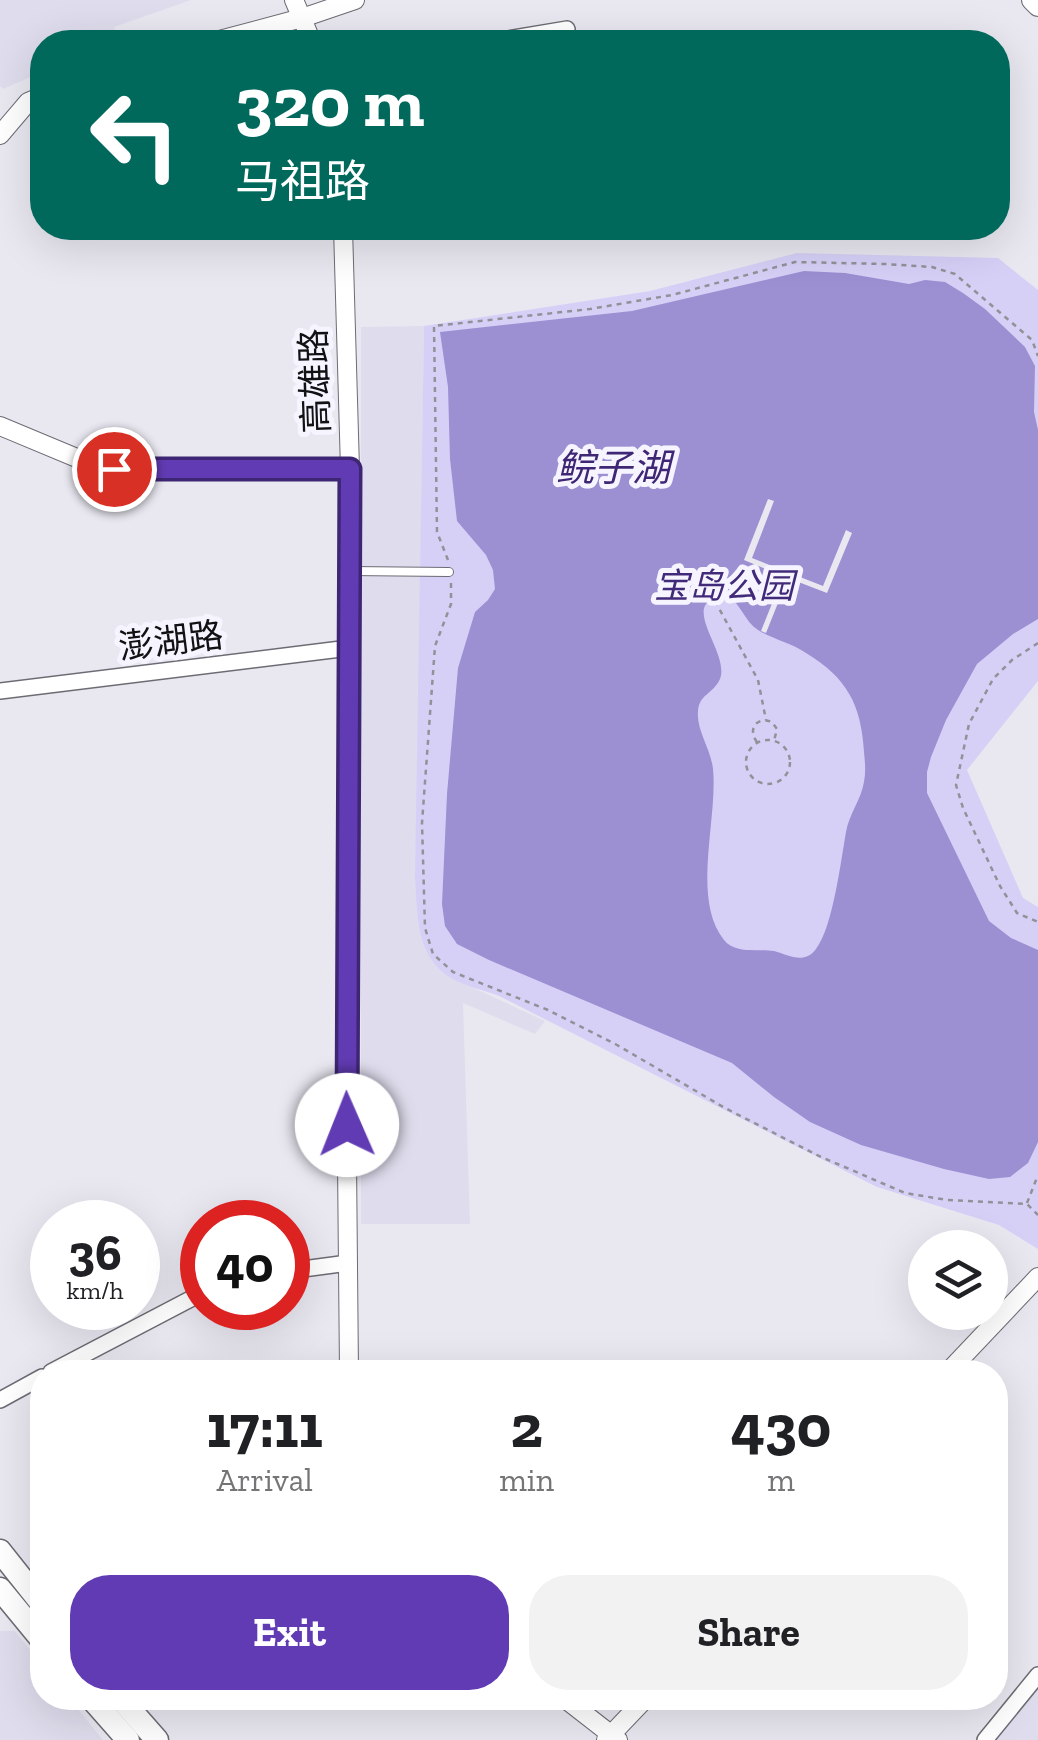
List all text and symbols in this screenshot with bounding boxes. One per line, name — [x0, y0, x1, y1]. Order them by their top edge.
text: 320 m — [235, 60, 425, 144]
icon: left — [70, 70, 200, 200]
text: 马祖路 — [235, 155, 370, 209]
street label: 高雄路 — [292, 328, 338, 434]
pin — [72, 427, 157, 512]
icon: arrive — [87, 442, 142, 497]
water label: 鲩子湖 — [556, 445, 675, 491]
park label: 宝岛公园 — [654, 565, 799, 607]
street label: 澎湖路 — [116, 614, 226, 668]
position arrow — [295, 1073, 399, 1177]
speed limit sign: 40 — [180, 1200, 310, 1330]
text: 36 — [68, 1223, 122, 1283]
map controls — [908, 1230, 1008, 1330]
button: layers — [908, 1230, 1008, 1330]
text: km/h — [66, 1275, 124, 1305]
text: 17:11 — [207, 1390, 323, 1462]
text: 2 — [511, 1390, 543, 1462]
text: 430 — [731, 1390, 831, 1462]
text: Arrival — [216, 1461, 313, 1499]
text: min — [499, 1461, 554, 1499]
text: m — [767, 1461, 795, 1499]
button: Exit — [70, 1575, 509, 1690]
button: Share — [529, 1575, 968, 1690]

